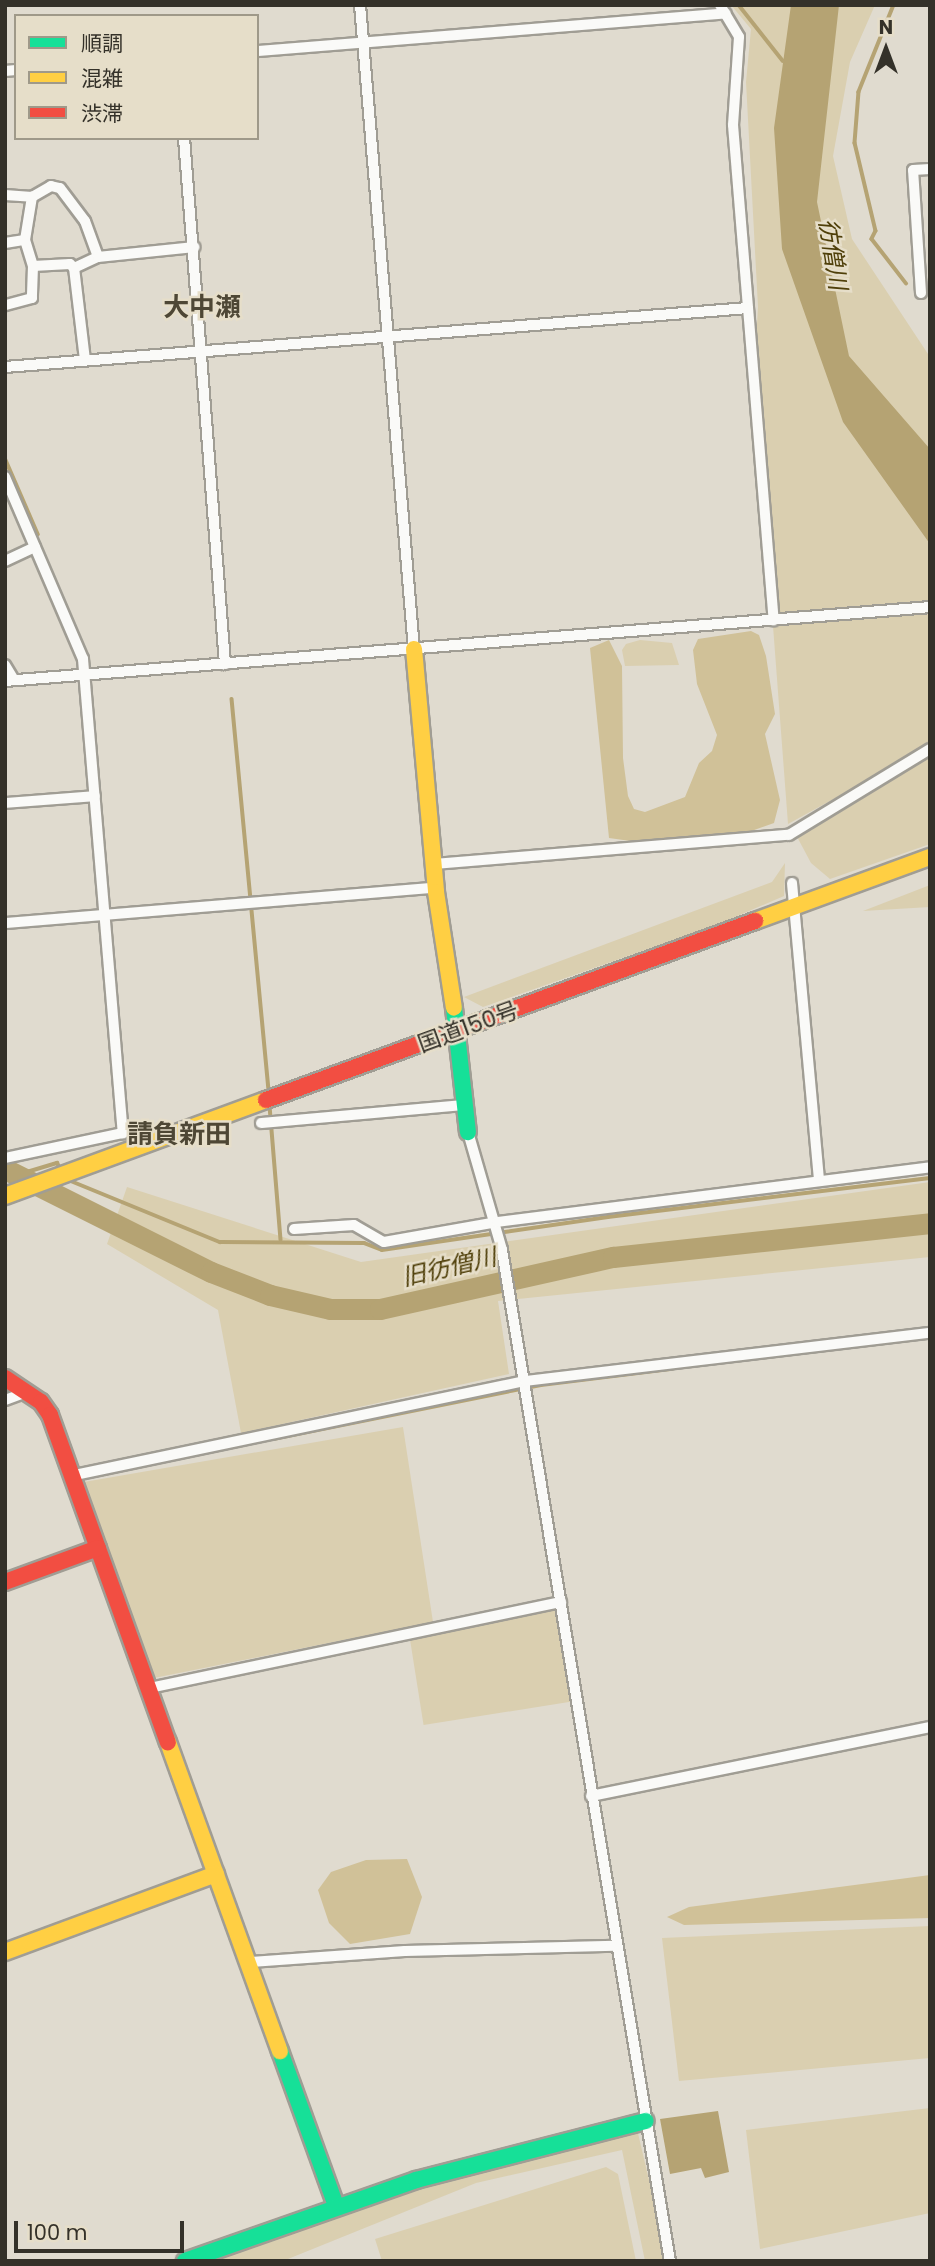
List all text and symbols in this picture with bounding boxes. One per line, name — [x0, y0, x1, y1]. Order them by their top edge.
legend — [14, 14, 259, 140]
north arrow — [851, 14, 921, 84]
text: N — [879, 14, 893, 41]
text: 順調 — [81, 29, 123, 58]
text: 混雑 — [81, 64, 123, 93]
text: 渋滞 — [81, 99, 123, 128]
water label: 彷僧川 — [813, 216, 853, 292]
district label: 大中瀬 — [163, 292, 241, 324]
street label: 国道150号 — [414, 996, 522, 1058]
district label: 請負新田 — [127, 1119, 231, 1151]
water label: 旧彷僧川 — [399, 1242, 499, 1292]
scale bar — [18, 2206, 187, 2250]
text: 100 m — [27, 2218, 87, 2247]

